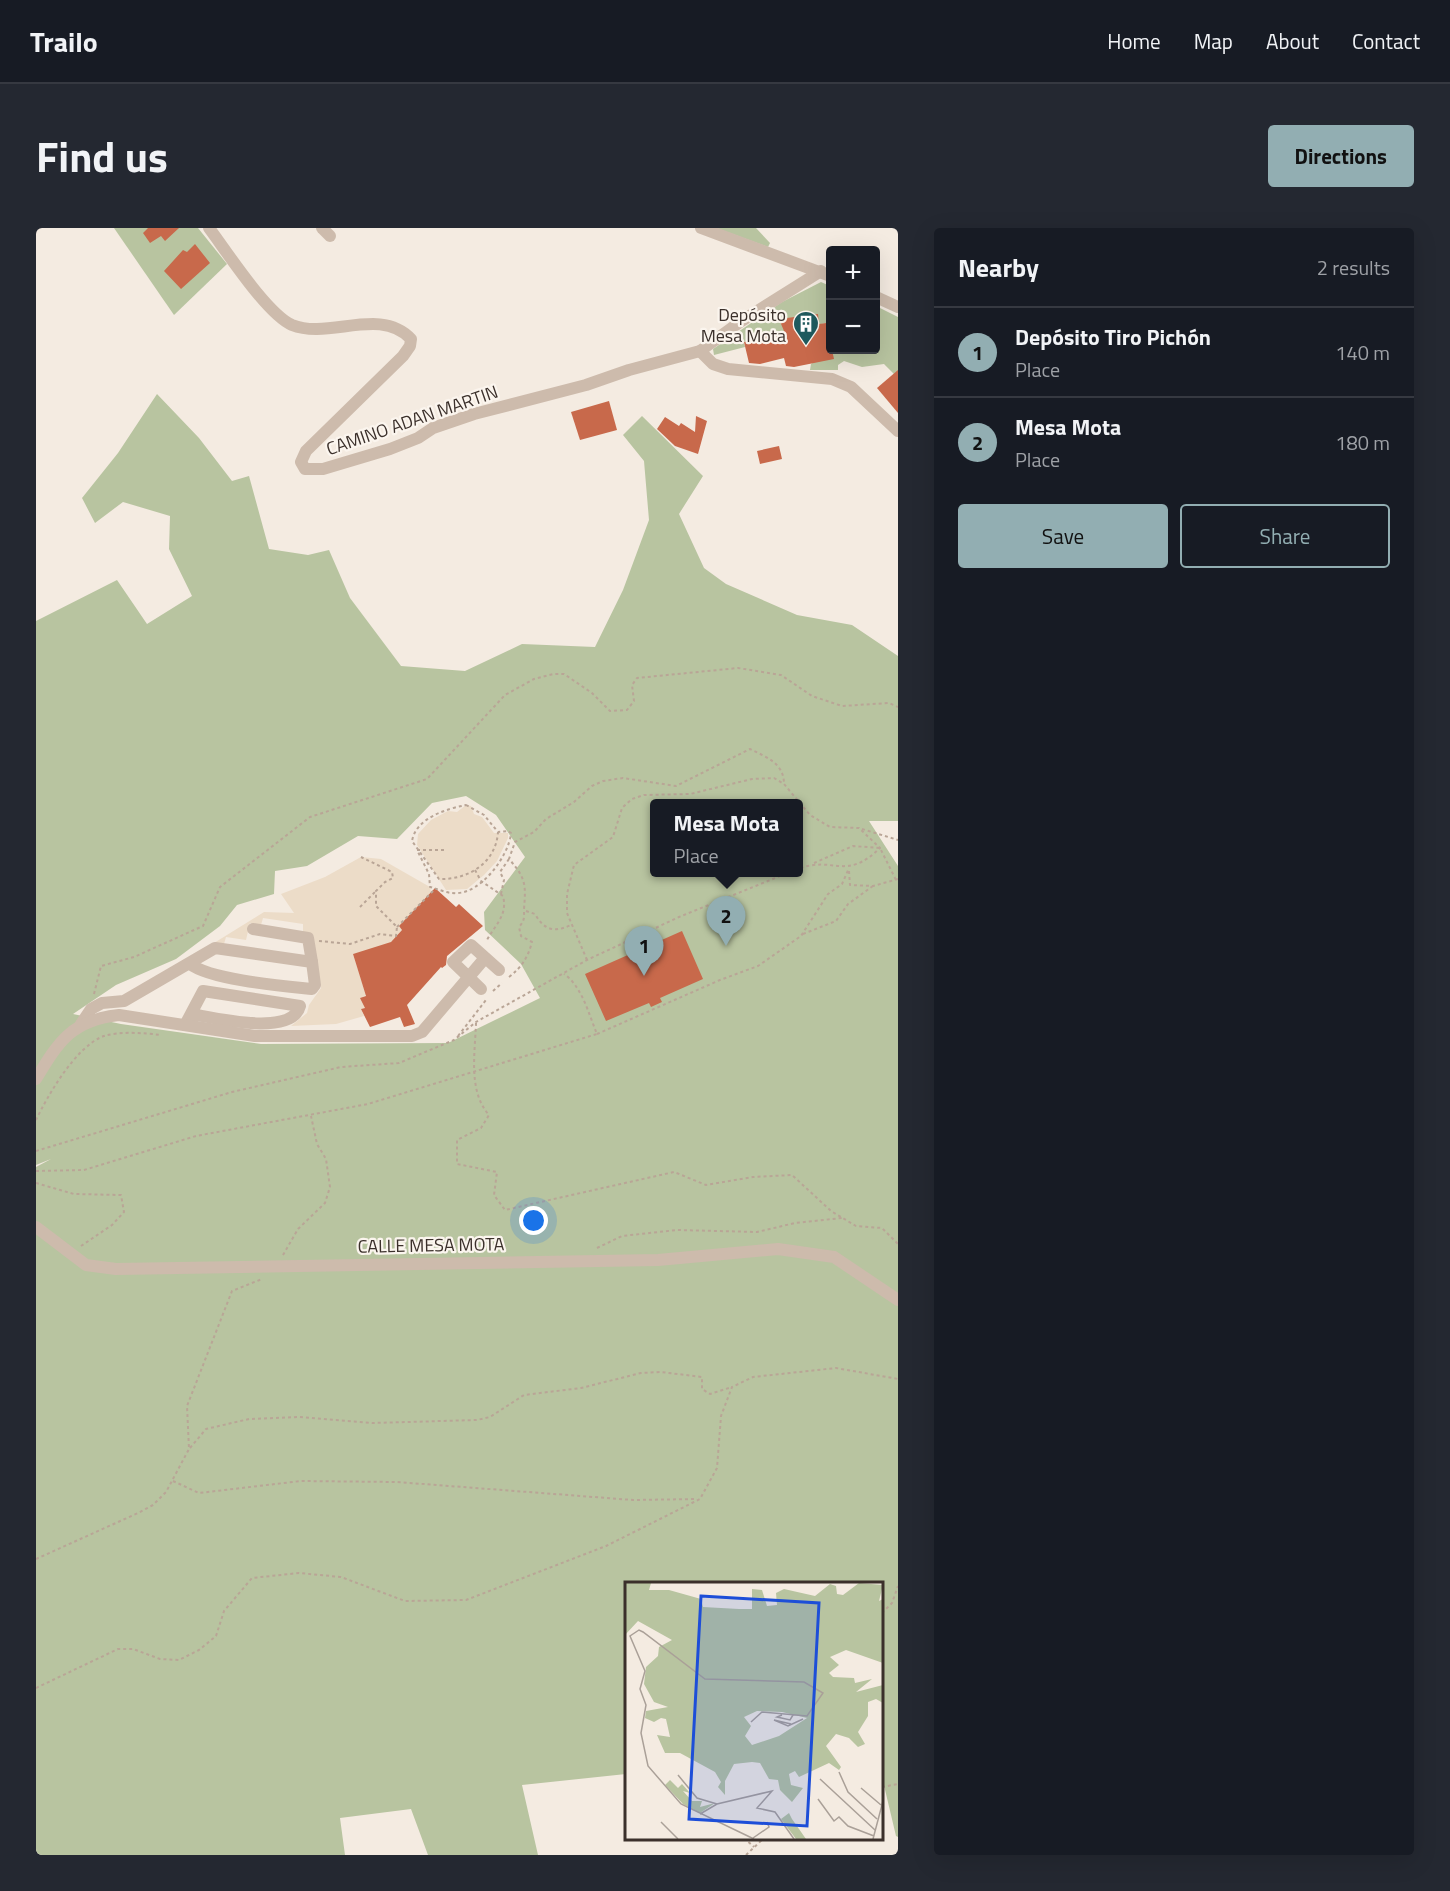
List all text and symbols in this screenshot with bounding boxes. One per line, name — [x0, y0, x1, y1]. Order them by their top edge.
text: Trailo — [30, 20, 98, 63]
text: Home — [1107, 25, 1161, 57]
text: Map — [1194, 25, 1233, 57]
text: About — [1266, 25, 1319, 57]
text: Contact — [1352, 25, 1420, 57]
text: Find us — [36, 124, 168, 188]
button: Directions — [1268, 125, 1414, 187]
map controls — [826, 246, 880, 354]
button: + — [826, 246, 880, 300]
text: Nearby — [958, 248, 1039, 287]
text: 2 results — [1317, 252, 1390, 283]
button: − — [826, 300, 880, 354]
place label: Depósito Mesa Mota — [701, 301, 786, 349]
building icon: Depósito Mesa Mota — [791, 309, 821, 347]
text: Depósito Tiro Pichón — [1015, 320, 1211, 354]
text: 1 — [972, 337, 983, 368]
text: 140 m — [1335, 337, 1390, 368]
text: Place — [1015, 354, 1060, 385]
street label: CAMINO ADAN MARTIN — [323, 378, 501, 462]
text: Mesa Mota — [1015, 410, 1121, 444]
text: 2 — [972, 427, 983, 458]
text: 180 m — [1335, 427, 1390, 458]
text: Place — [1015, 444, 1060, 475]
button: Save — [958, 504, 1168, 568]
button: Share — [1180, 504, 1390, 568]
popup — [650, 799, 803, 877]
text: Mesa Mota — [673, 806, 780, 840]
text: Place — [673, 840, 719, 871]
pin: 2 — [706, 896, 746, 946]
pin: 1 — [624, 926, 664, 976]
your location — [519, 1206, 548, 1235]
street label: CALLE MESA MOTA — [357, 1230, 505, 1260]
inset map — [625, 1582, 883, 1840]

